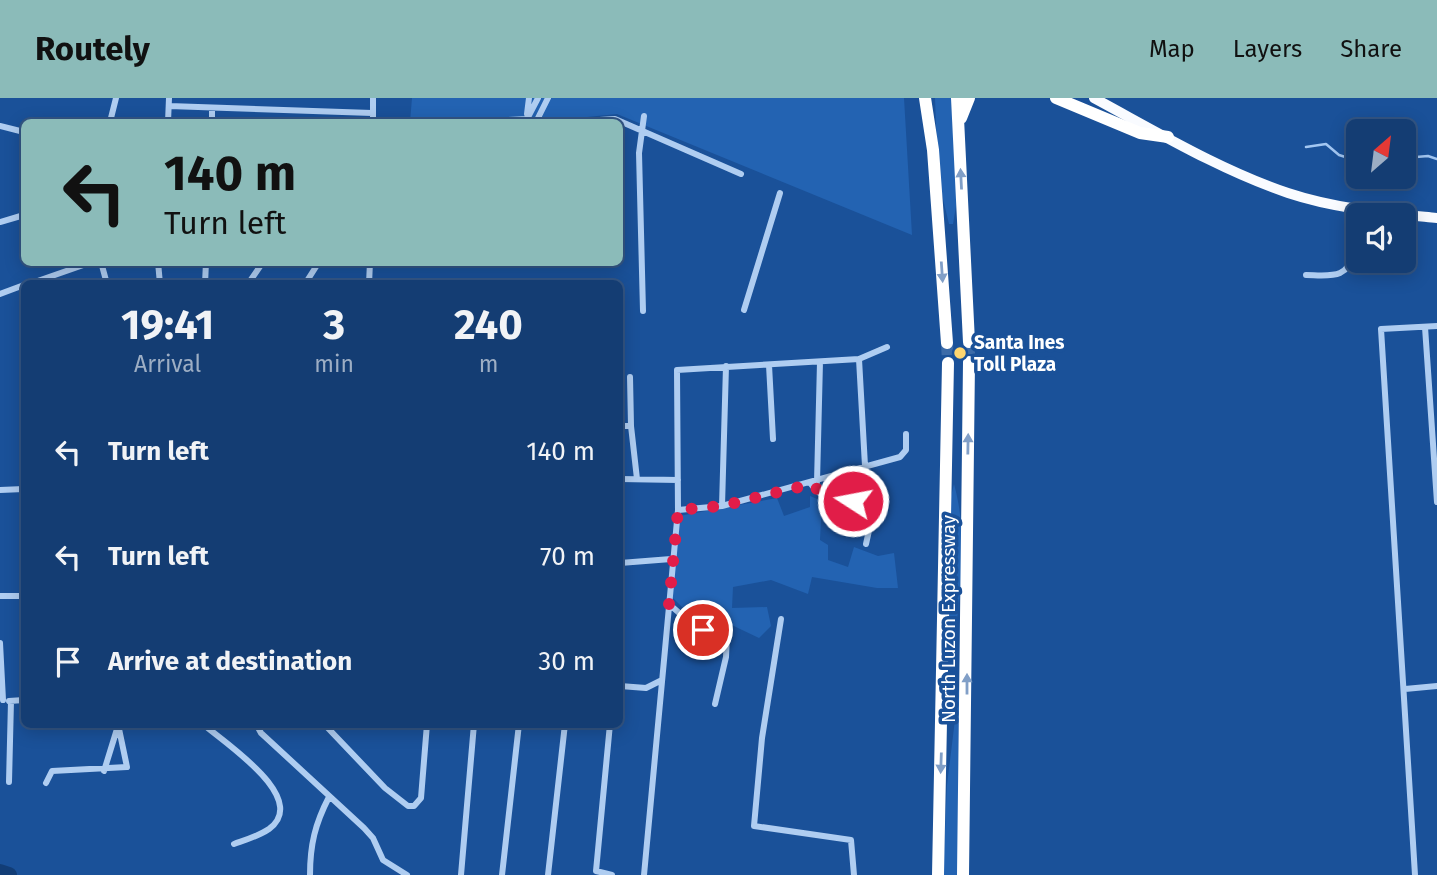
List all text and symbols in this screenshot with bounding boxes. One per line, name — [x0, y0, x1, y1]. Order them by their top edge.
text: Routely — [35, 29, 150, 69]
text: Map — [1149, 35, 1195, 63]
text: Layers — [1233, 35, 1302, 63]
text: Share — [1340, 35, 1402, 63]
north arrow — [1346, 119, 1416, 189]
map controls — [1346, 119, 1416, 273]
text: 140 m — [164, 144, 296, 203]
icon: left — [49, 147, 140, 238]
one-way arrow — [955, 168, 966, 190]
button: sound — [1346, 203, 1416, 273]
text: Turn left — [164, 204, 286, 242]
one-way arrow — [937, 261, 948, 283]
text: 19:41 — [121, 300, 214, 350]
text: 3 — [323, 300, 345, 350]
text: 240 — [454, 300, 523, 350]
place label: Santa Ines Toll Plaza — [974, 331, 1064, 376]
marker: Santa Ines Toll Plaza — [952, 345, 968, 361]
text: Arrival — [134, 350, 201, 378]
text: min — [314, 350, 354, 378]
text: m — [479, 350, 498, 378]
icon: left — [49, 433, 87, 471]
one-way arrow — [963, 433, 974, 455]
text: Turn left — [108, 436, 209, 467]
text: 140 m — [526, 436, 595, 467]
position arrow — [816, 464, 890, 538]
street label: North Luzon Expressway — [937, 514, 960, 723]
icon: left — [49, 538, 87, 576]
text: Turn left — [108, 541, 209, 572]
text: 70 m — [540, 541, 595, 572]
pin — [673, 600, 733, 660]
icon: arrive — [684, 611, 722, 649]
icon: arrive — [49, 643, 87, 681]
text: Arrive at destination — [108, 646, 352, 677]
text: 30 m — [538, 646, 595, 677]
one-way arrow — [961, 673, 973, 695]
one-way arrow — [936, 752, 947, 774]

